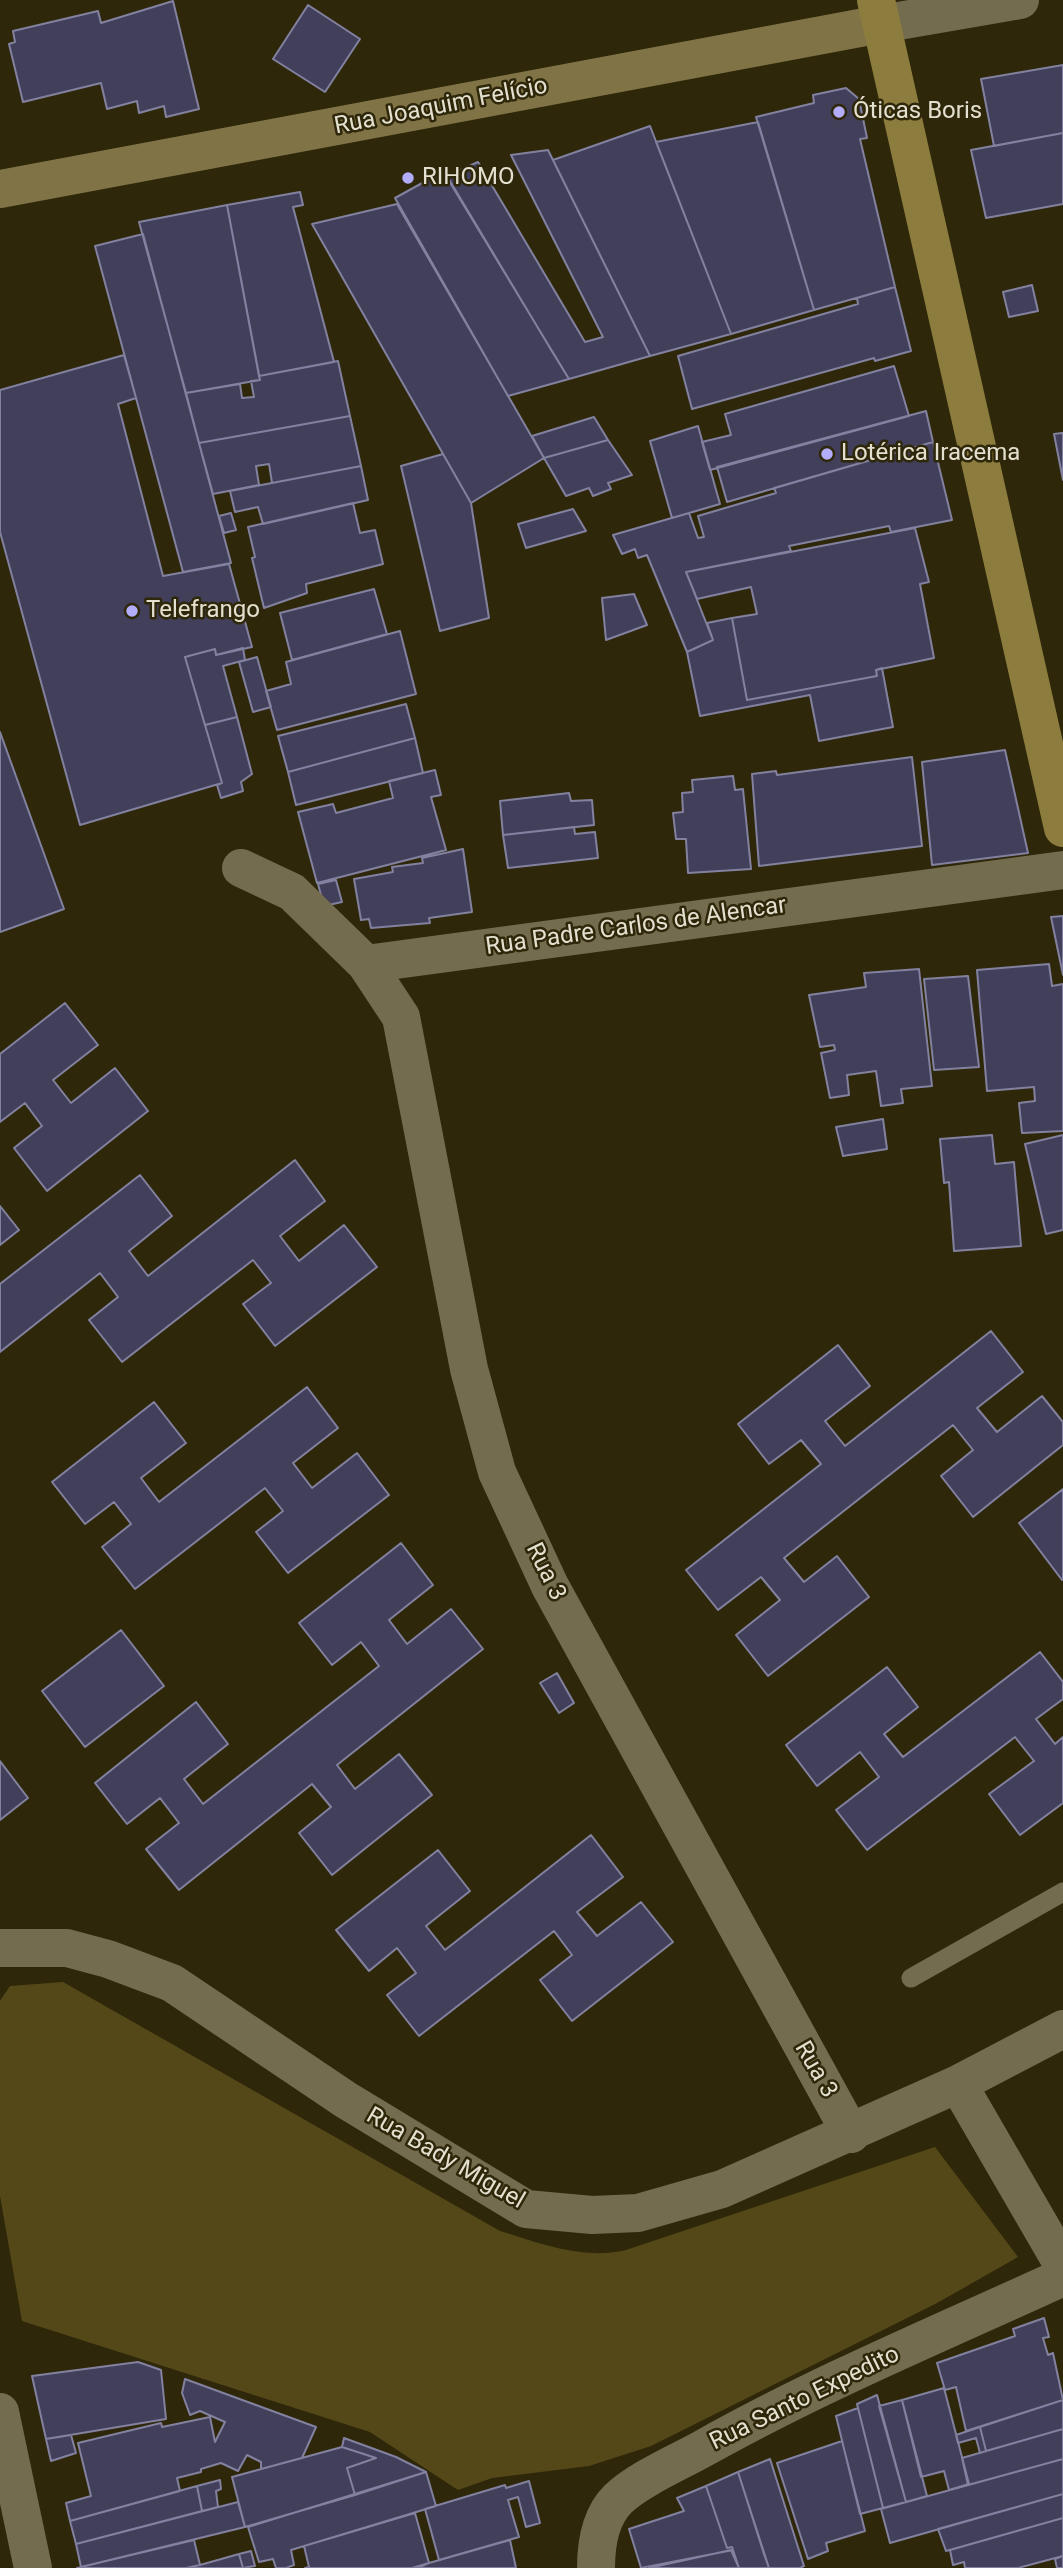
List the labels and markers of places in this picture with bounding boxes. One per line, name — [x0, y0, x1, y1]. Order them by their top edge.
place label: Óticas Boris — [853, 98, 982, 126]
marker: Óticas Boris — [831, 104, 847, 120]
place label: RIHOMO — [422, 164, 514, 192]
marker: RIHOMO — [400, 170, 416, 186]
place label: Lotérica Iracema — [841, 440, 1020, 468]
marker: Lotérica Iracema — [819, 446, 835, 462]
place label: Telefrango — [146, 597, 260, 625]
marker: Telefrango — [124, 603, 140, 619]

